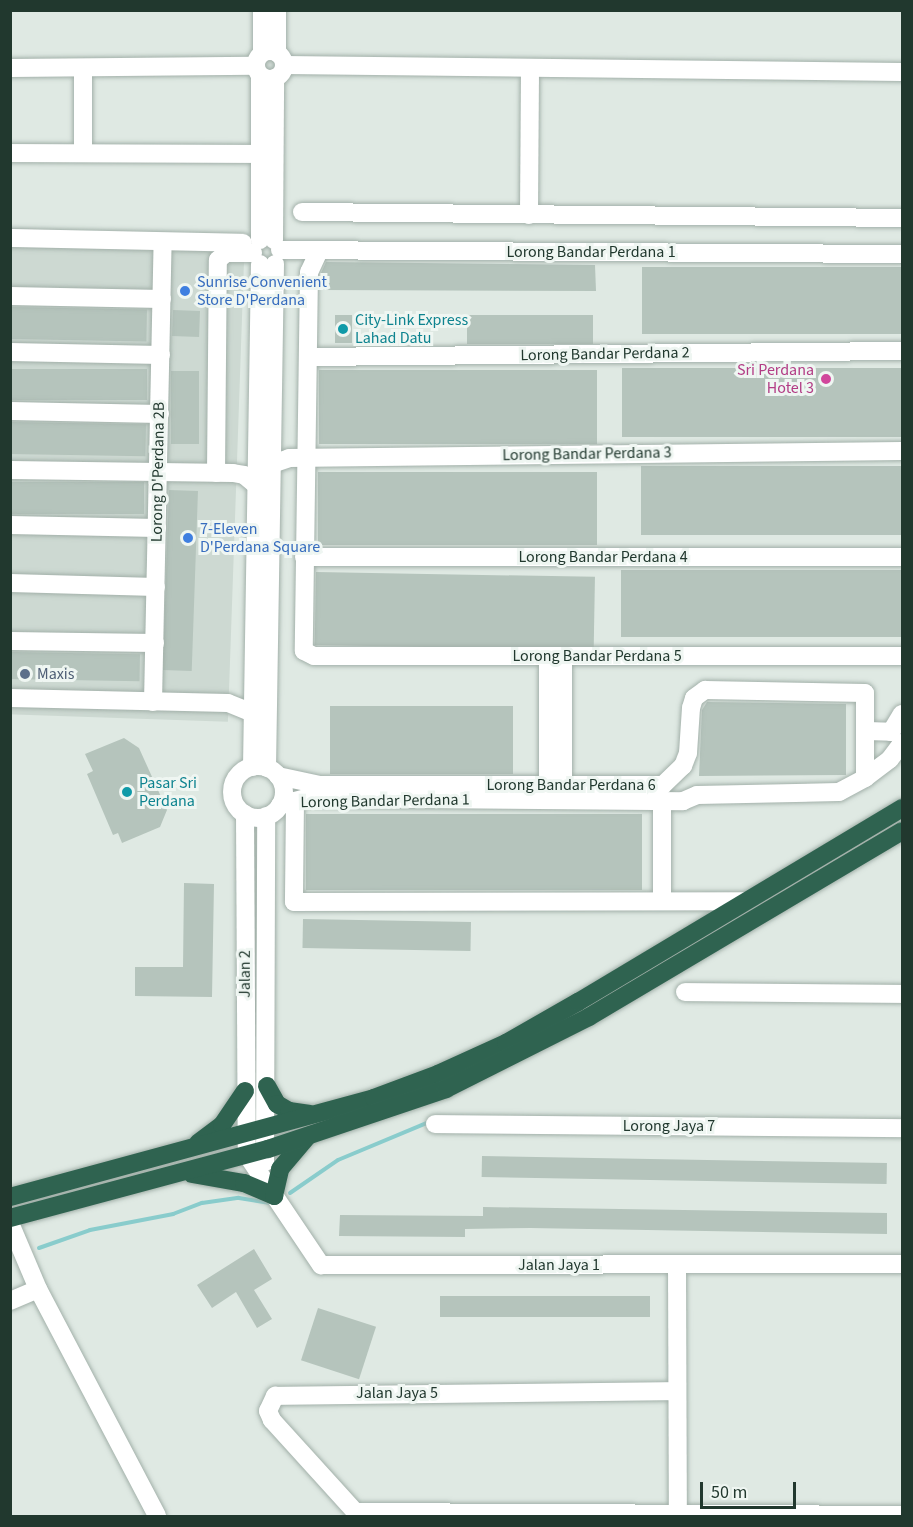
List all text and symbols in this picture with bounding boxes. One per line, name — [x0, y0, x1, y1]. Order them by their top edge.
street label: Lorong Bandar Perdana 1 — [506, 242, 676, 262]
place label: Sunrise Convenient Store D'Perdana — [197, 272, 327, 310]
marker: Sunrise Convenient Store D'Perdana — [178, 284, 192, 298]
place label: City-Link Express Lahad Datu — [355, 310, 468, 348]
marker: City-Link Express Lahad Datu — [336, 322, 350, 336]
street label: Lorong Bandar Perdana 2 — [520, 343, 690, 365]
place label: Sri Perdana Hotel 3 — [737, 360, 814, 398]
marker: Sri Perdana Hotel 3 — [819, 372, 833, 386]
street label: Lorong D'Perdana 2B — [147, 402, 169, 542]
street label: Lorong Bandar Perdana 3 — [502, 443, 672, 465]
place label: 7-Eleven D'Perdana Square — [200, 519, 320, 557]
marker: 7-Eleven D'Perdana Square — [181, 531, 195, 545]
street label: Lorong Bandar Perdana 4 — [518, 547, 688, 567]
street label: Lorong Bandar Perdana 5 — [512, 646, 682, 666]
place label: Maxis — [37, 664, 74, 684]
marker: Maxis — [18, 667, 32, 681]
place label: Pasar Sri Perdana — [139, 773, 197, 811]
street label: Lorong Bandar Perdana 6 — [486, 775, 656, 795]
marker: Pasar Sri Perdana — [120, 785, 134, 799]
street label: Lorong Bandar Perdana 1 — [300, 790, 470, 812]
street label: Jalan 2 — [235, 950, 255, 998]
street label: Lorong Jaya 7 — [623, 1116, 715, 1136]
street label: Jalan Jaya 1 — [518, 1255, 600, 1275]
street label: Jalan Jaya 5 — [356, 1383, 438, 1403]
scale bar — [703, 1470, 799, 1508]
text: 50 m — [711, 1480, 747, 1505]

